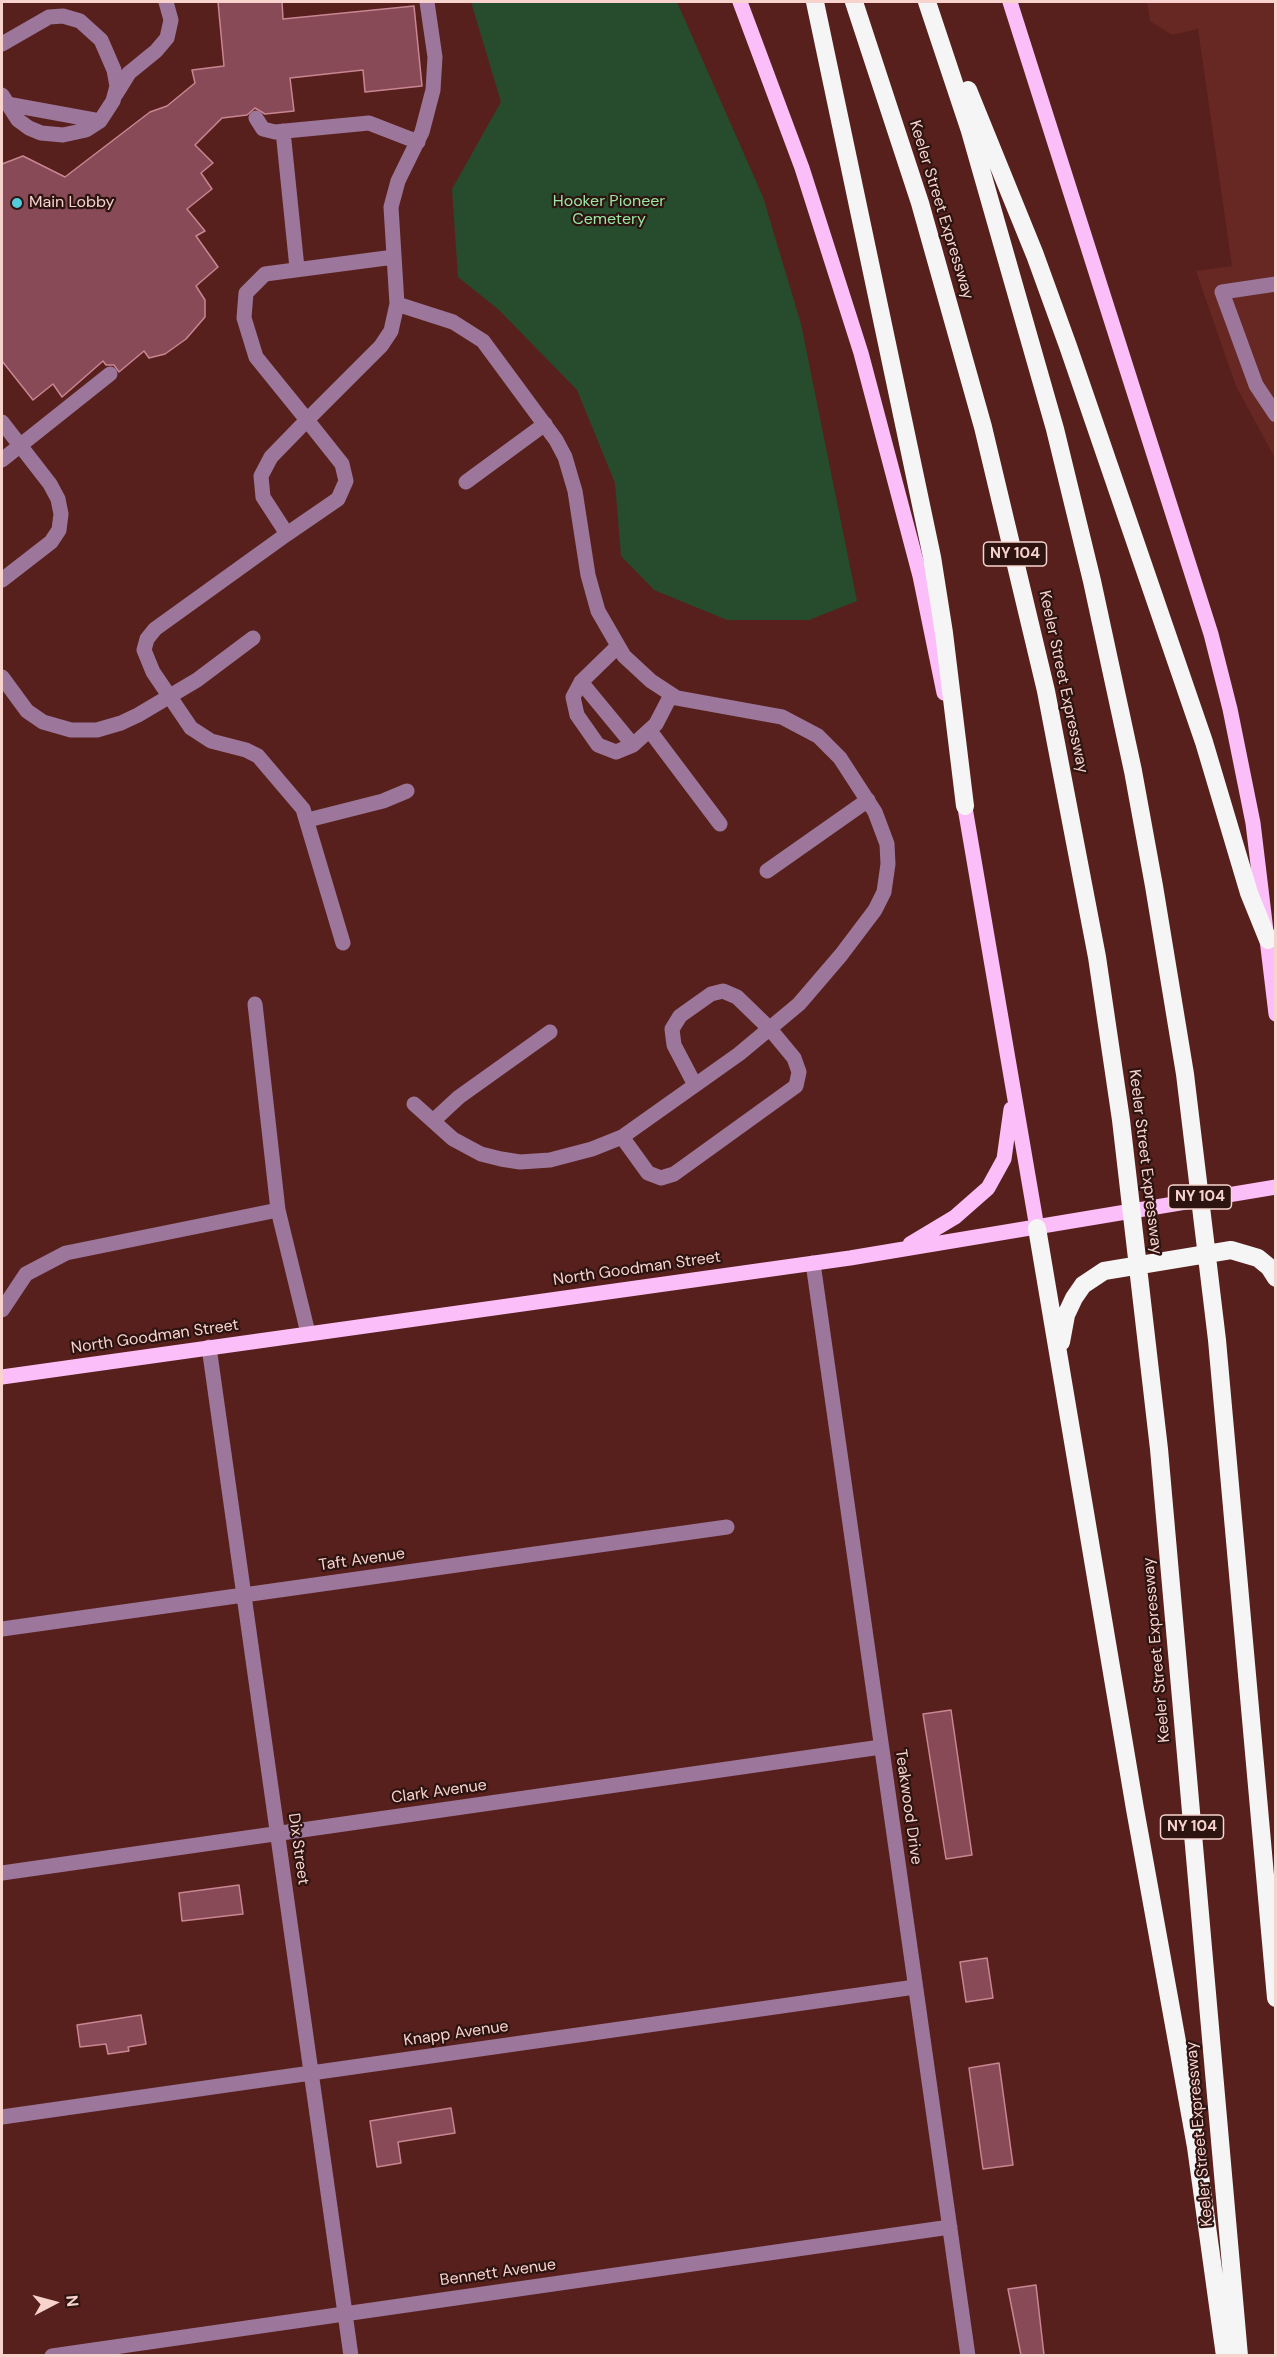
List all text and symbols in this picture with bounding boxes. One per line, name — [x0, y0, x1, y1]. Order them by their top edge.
street label: Keeler Street Expressway — [905, 118, 977, 302]
park label: Hooker Pioneer Cemetery — [553, 192, 665, 230]
place label: Main Lobby — [29, 193, 114, 213]
marker: Main Lobby — [10, 196, 24, 210]
road number: NY 104 — [984, 542, 1046, 566]
street label: Keeler Street Expressway — [1034, 589, 1092, 775]
street label: Keeler Street Expressway — [1124, 1068, 1166, 1256]
road number: NY 104 — [1168, 1185, 1232, 1209]
street label: North Goodman Street — [552, 1248, 722, 1290]
street label: North Goodman Street — [70, 1316, 240, 1358]
street label: Taft Avenue — [318, 1544, 406, 1576]
street label: Keeler Street Expressway — [1139, 1556, 1175, 1744]
street label: Teakwood Drive — [890, 1748, 926, 1866]
street label: Clark Avenue — [390, 1776, 488, 1808]
street label: Dix Street — [283, 1812, 313, 1886]
road number: NY 104 — [1160, 1815, 1224, 1839]
street label: Knapp Avenue — [402, 2017, 510, 2051]
street label: Keeler Street Expressway — [1182, 2040, 1218, 2228]
street label: Bennett Avenue — [439, 2255, 557, 2291]
north arrow — [24, 2273, 84, 2333]
text: N — [61, 2294, 83, 2308]

